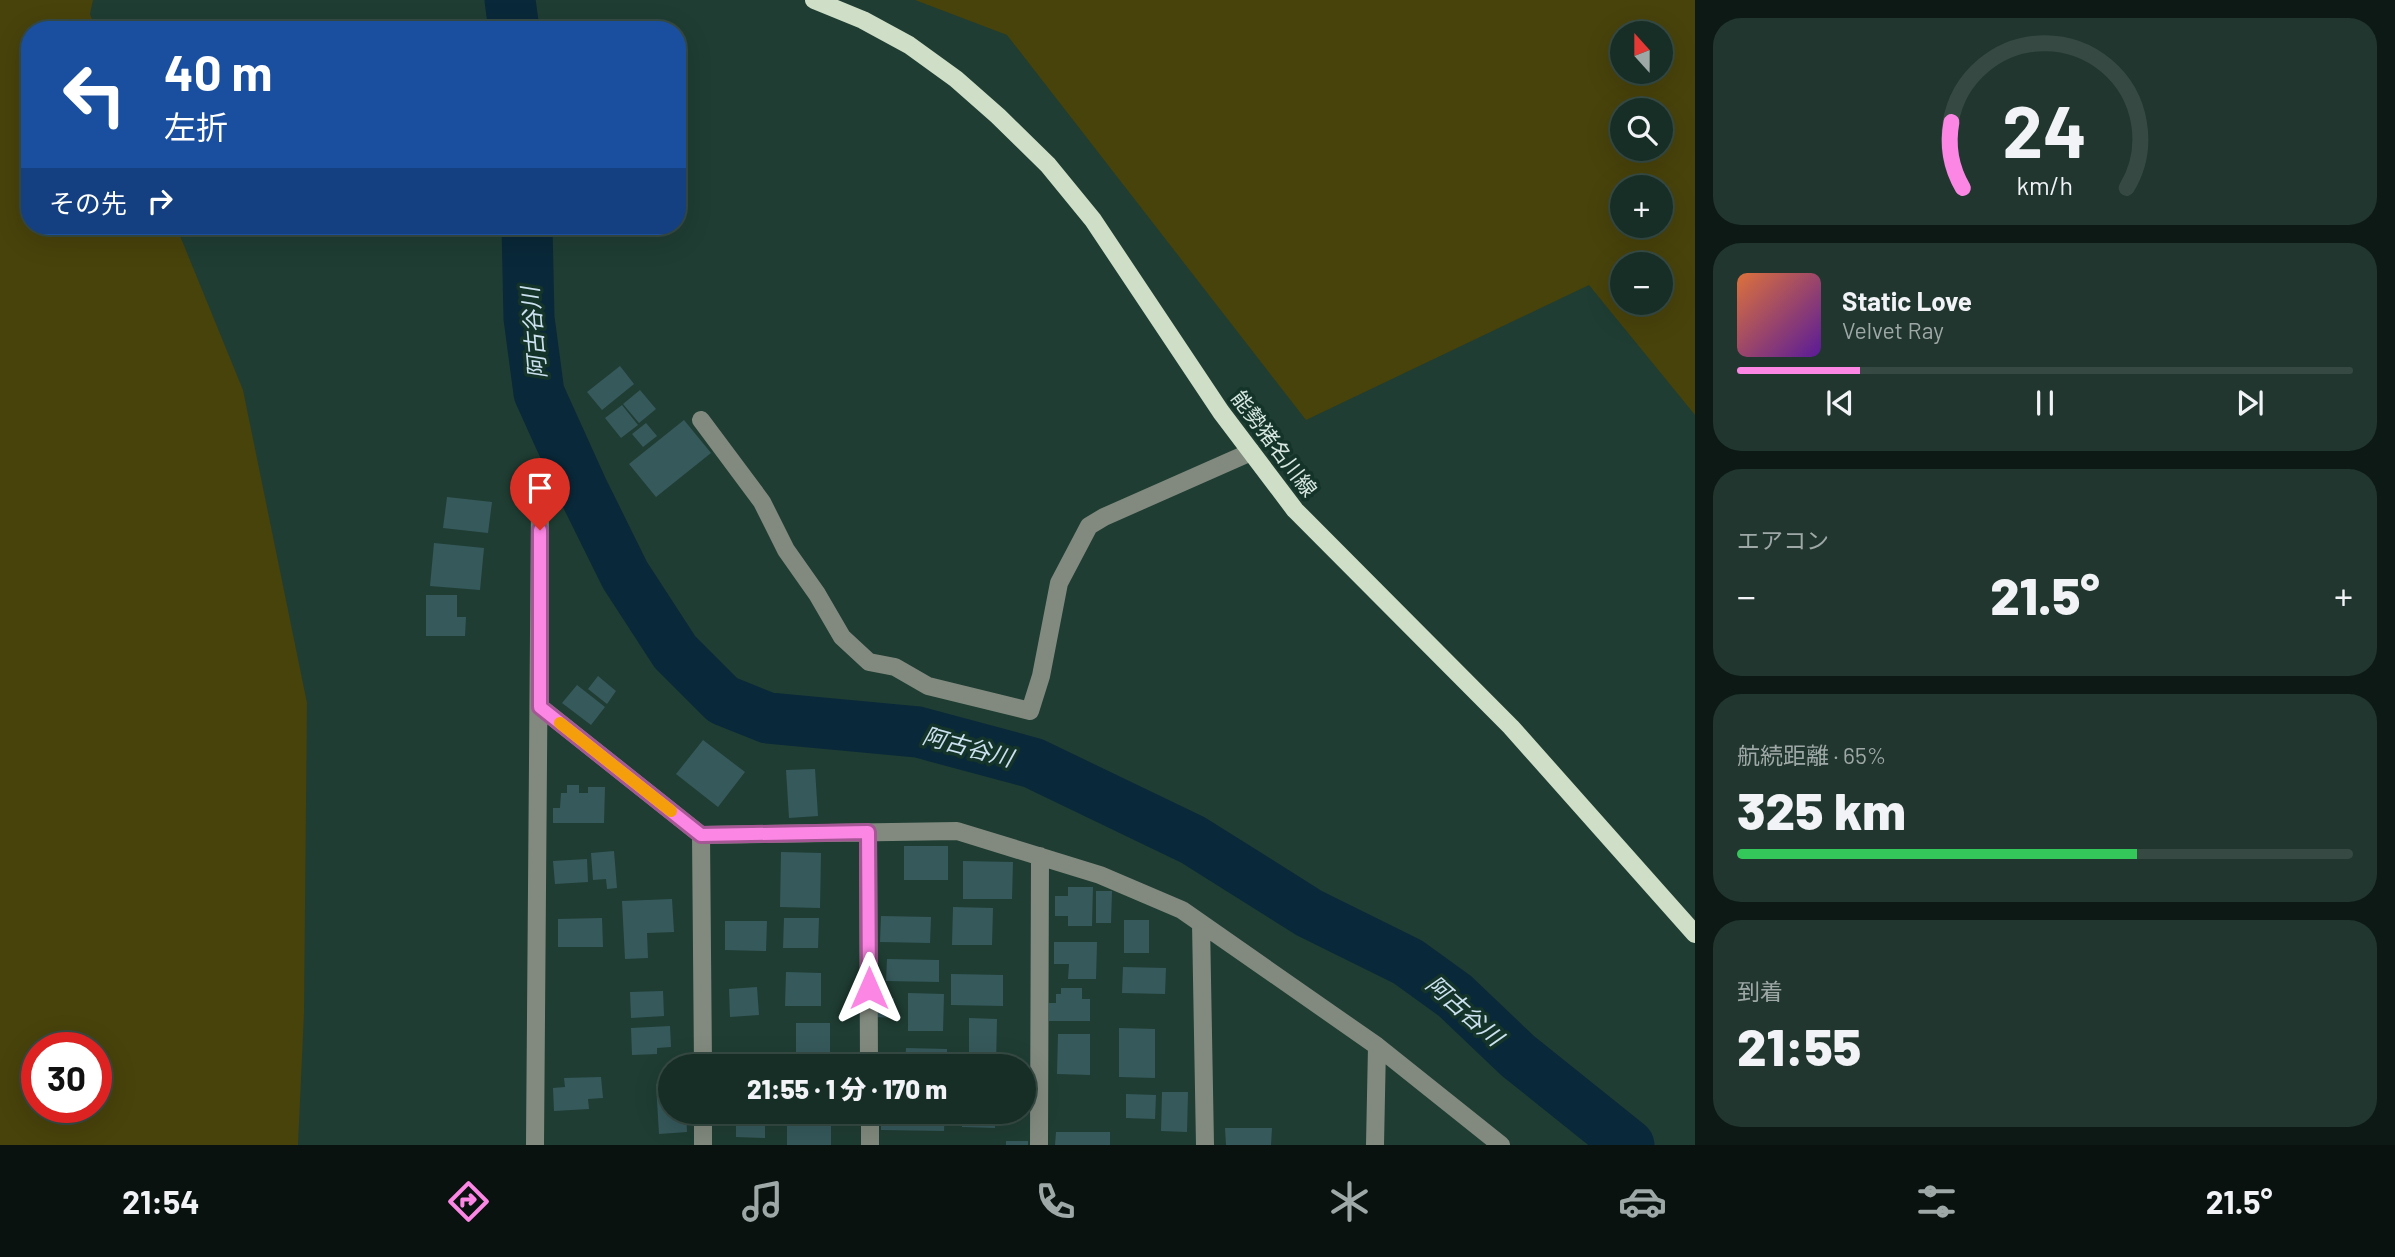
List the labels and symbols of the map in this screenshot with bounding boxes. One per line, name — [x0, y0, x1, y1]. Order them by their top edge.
north arrow — [1610, 21, 1673, 84]
water label: 阿古谷川 — [515, 283, 551, 380]
street label: 能勢猪名川線 — [1227, 385, 1323, 501]
pin — [510, 458, 570, 530]
water label: 阿古谷川 — [920, 721, 1019, 772]
position arrow — [832, 951, 906, 1025]
water label: 阿古谷川 — [1421, 969, 1511, 1053]
speed limit sign: 30 — [21, 1032, 112, 1123]

